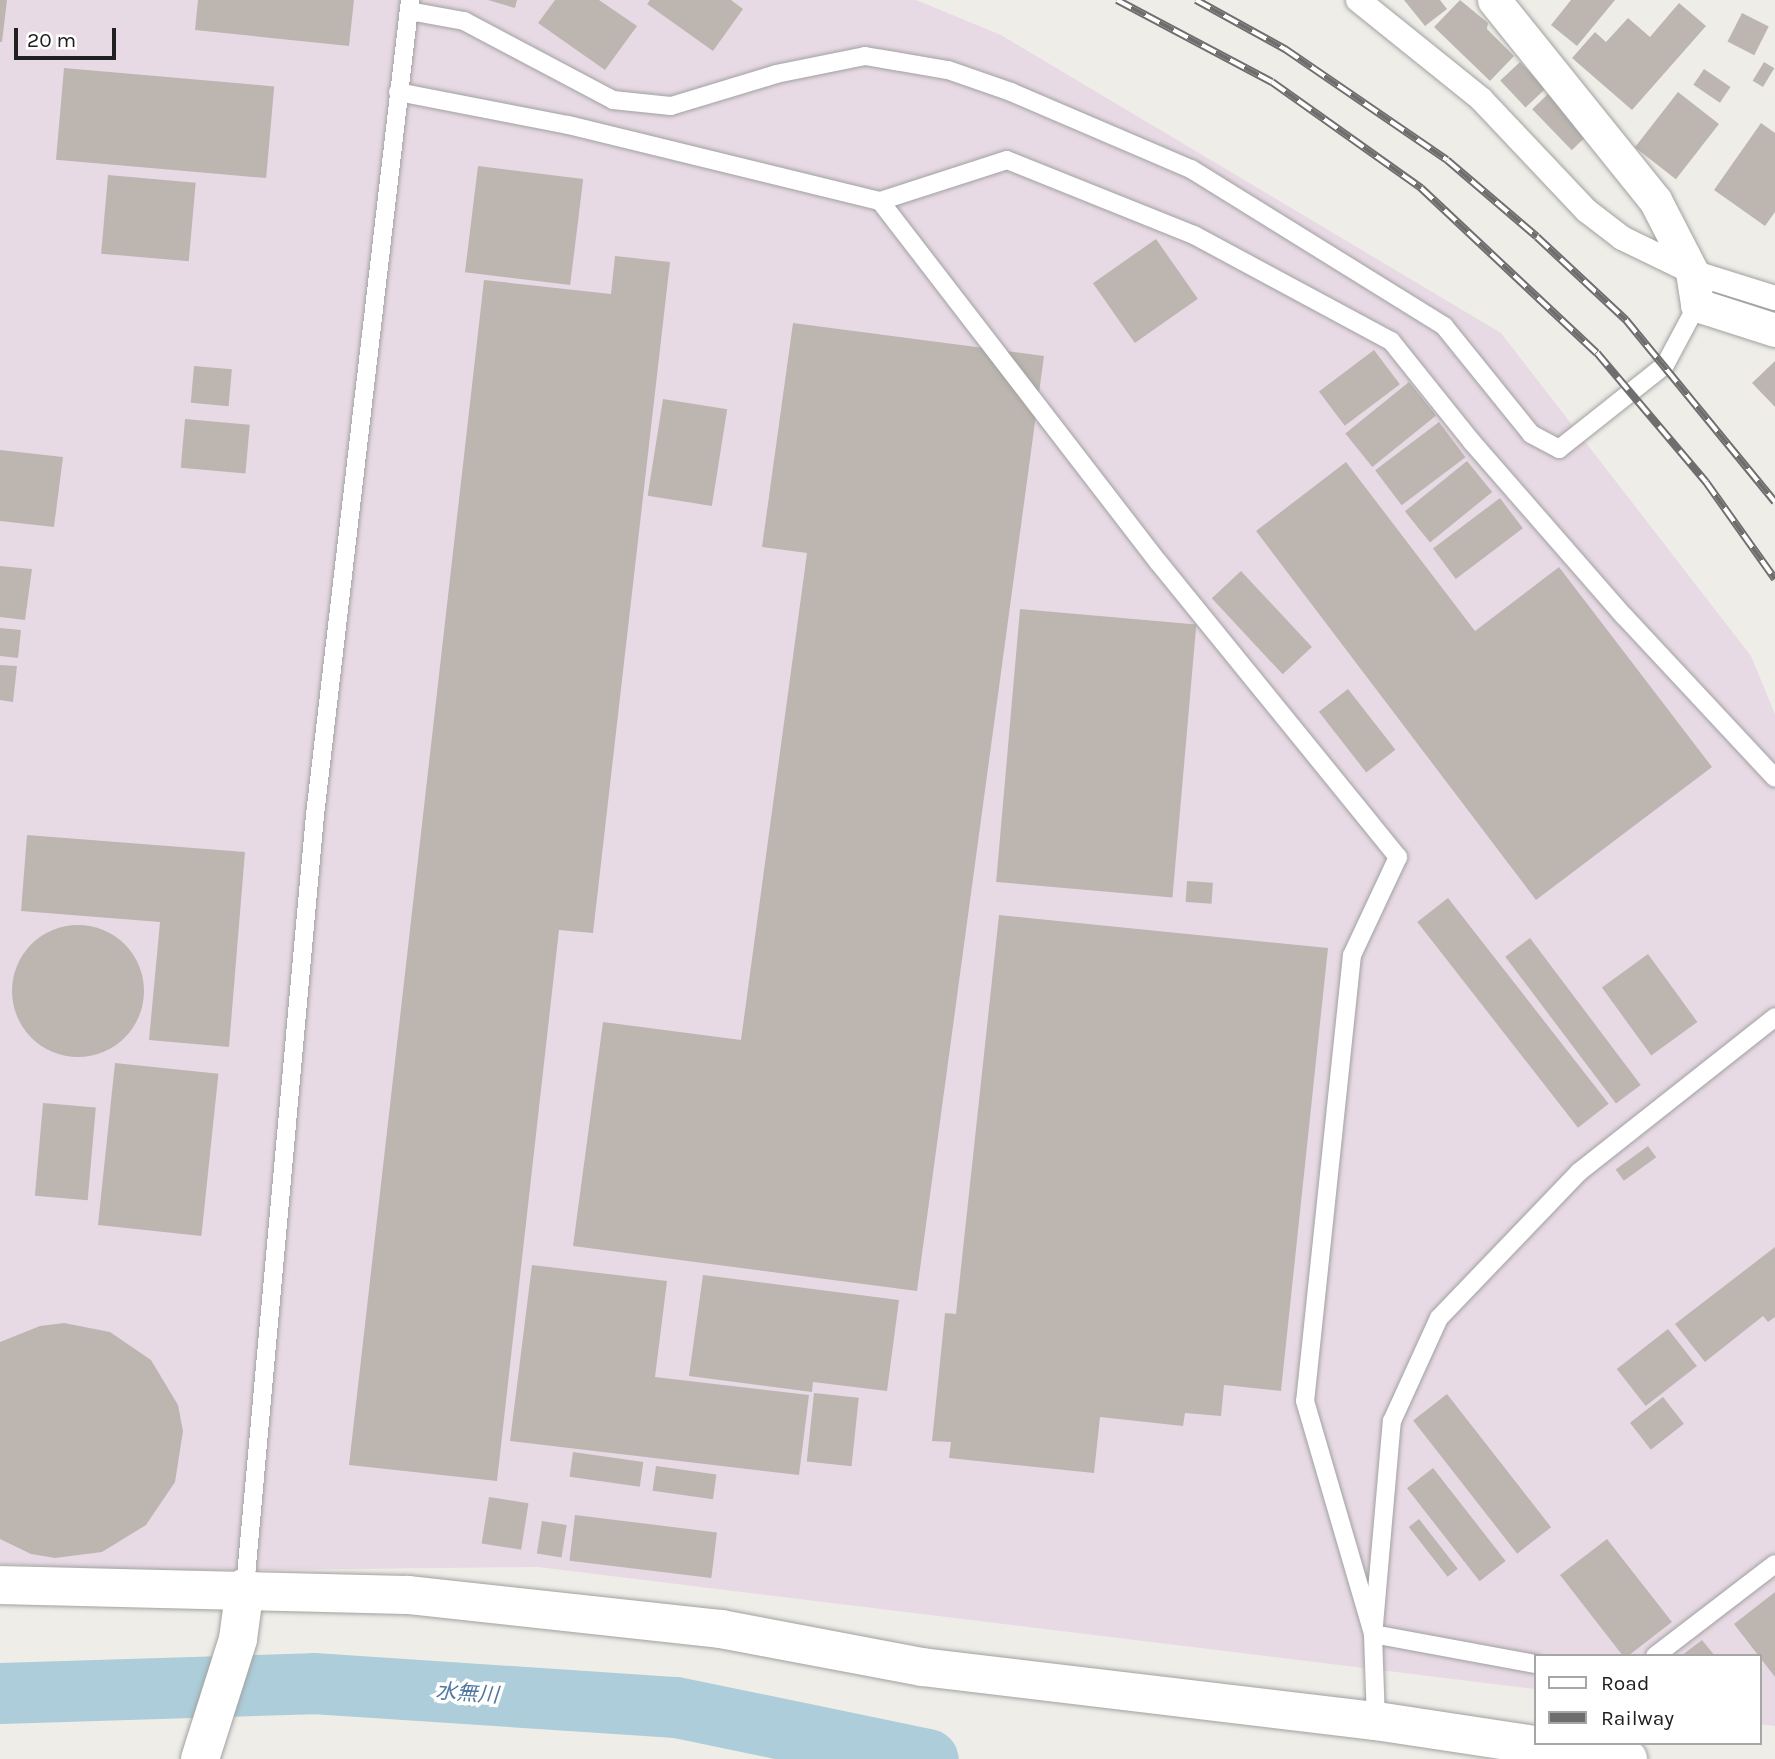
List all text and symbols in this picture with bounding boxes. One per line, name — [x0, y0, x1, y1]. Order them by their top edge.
scale bar — [18, 14, 119, 58]
text: 20 m — [27, 28, 76, 52]
legend — [1534, 1654, 1761, 1745]
text: Road — [1601, 1671, 1649, 1695]
water label: 水無川 — [435, 1678, 499, 1708]
text: Railway — [1601, 1706, 1674, 1730]

